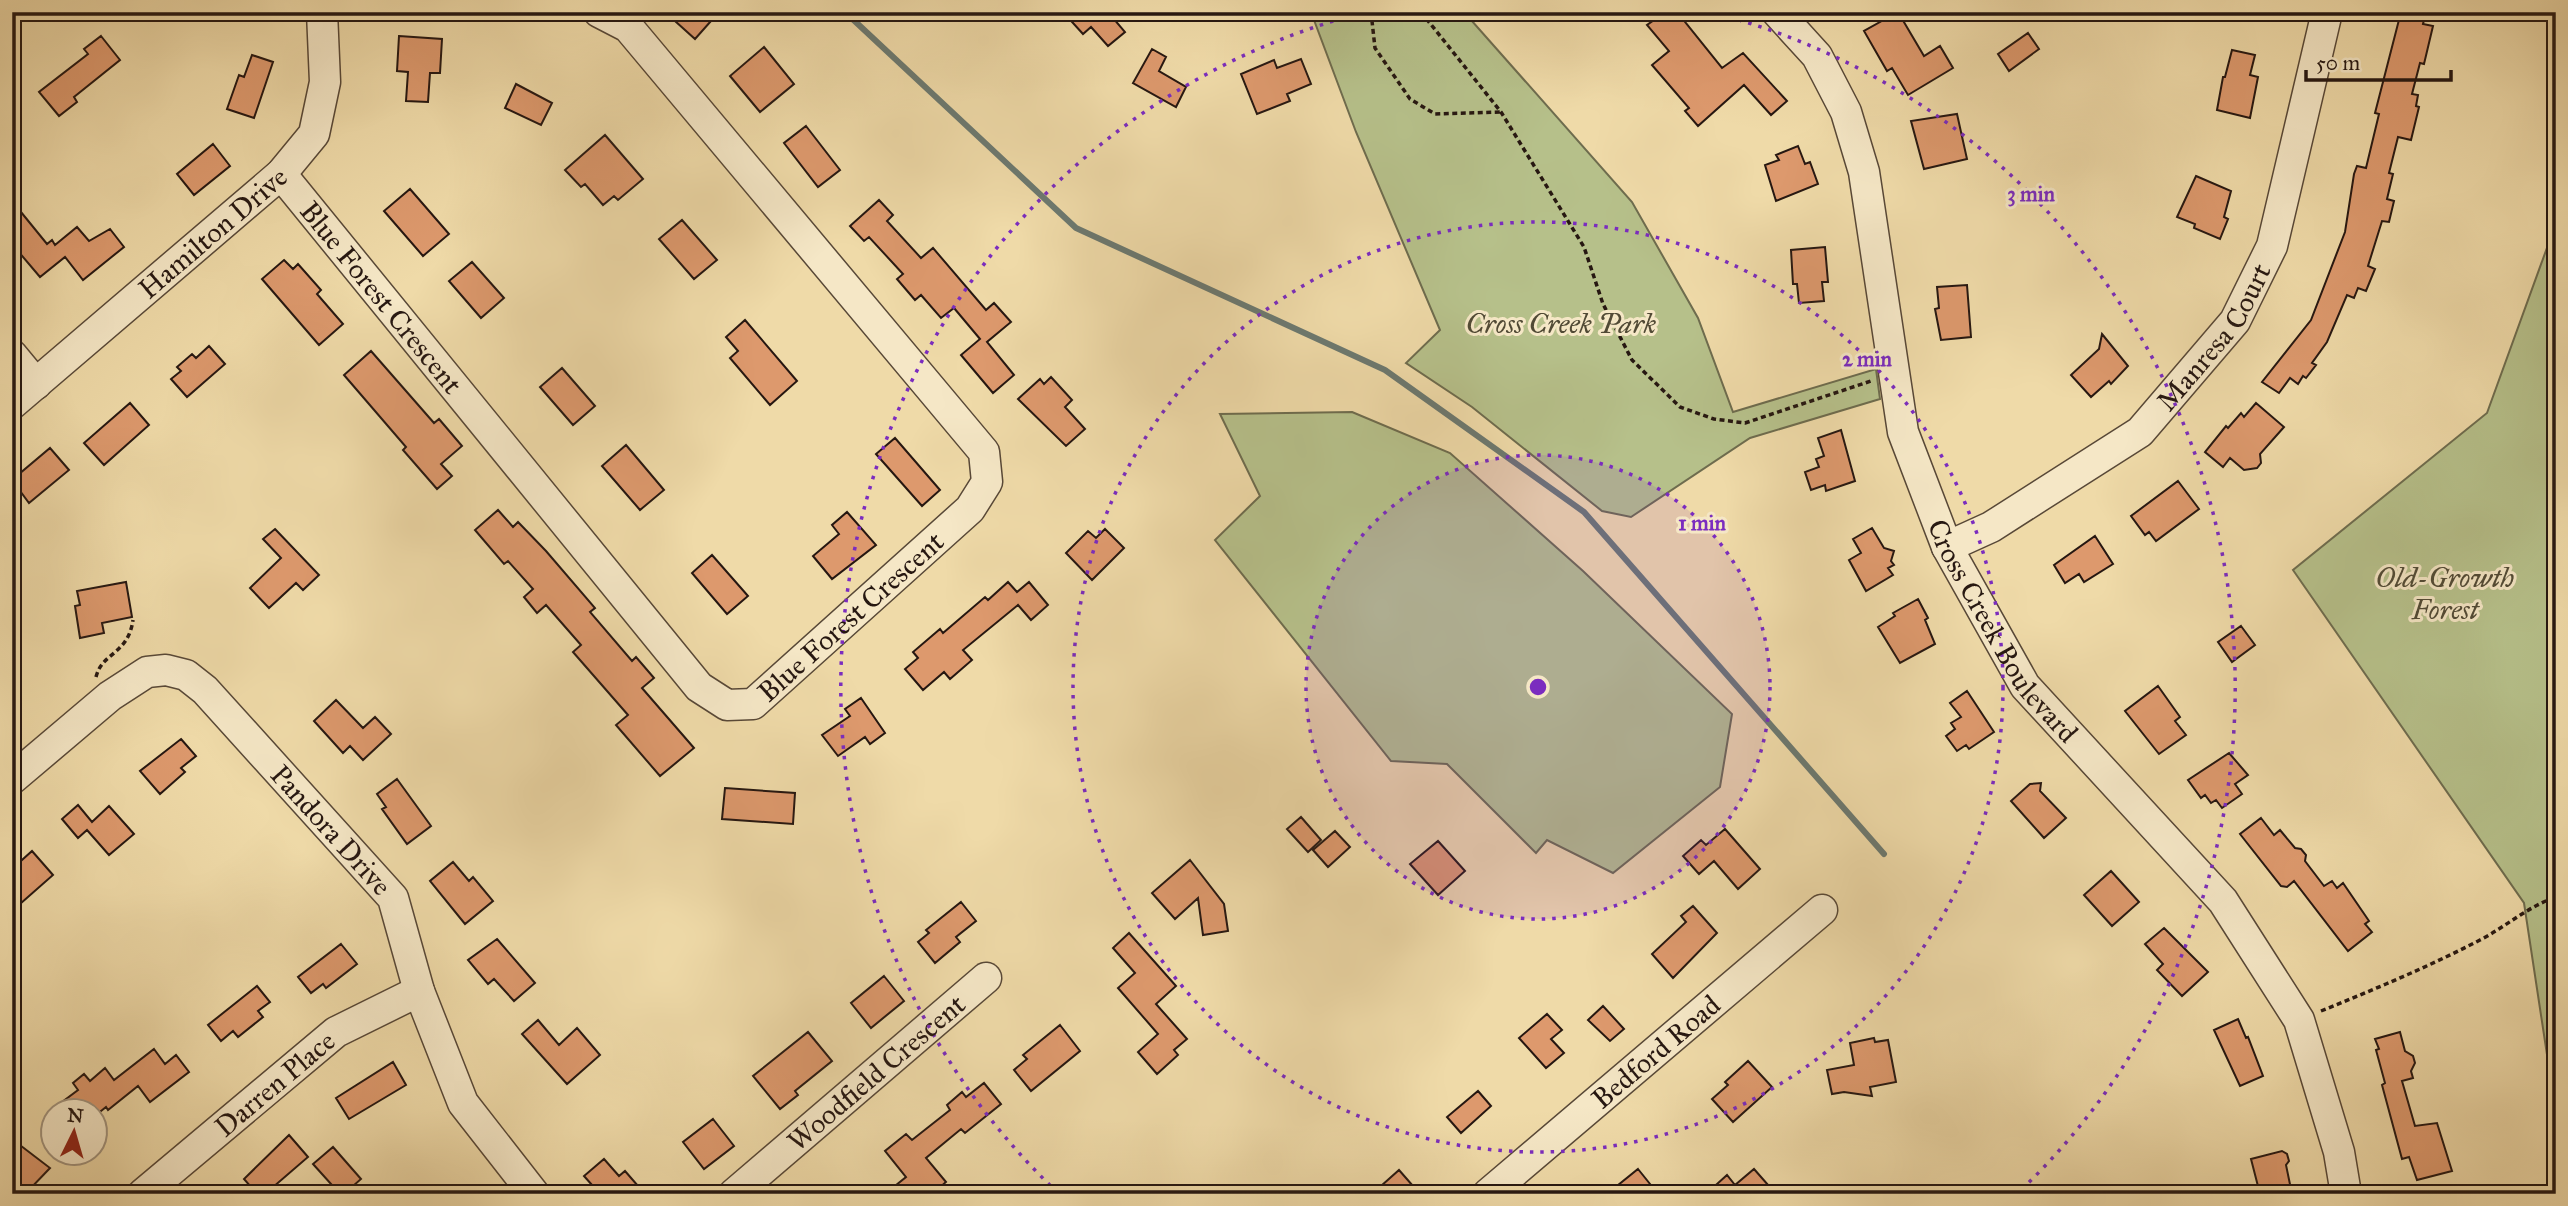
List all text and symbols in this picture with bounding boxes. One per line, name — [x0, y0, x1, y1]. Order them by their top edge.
scale bar — [2306, 38, 2451, 82]
text: 50 m — [2316, 50, 2361, 76]
street label: Hamilton Drive — [131, 159, 295, 306]
text: 3 min — [2007, 181, 2055, 207]
street label: Blue Forest Crescent — [292, 194, 470, 401]
street label: Manresa Court — [2149, 258, 2279, 418]
park label: Cross Creek Park — [1466, 306, 1657, 341]
text: 2 min — [1842, 346, 1892, 372]
text: 1 min — [1678, 510, 1726, 536]
street label: Cross Creek Boulevard — [1920, 514, 2085, 750]
street label: Blue Forest Crescent — [750, 524, 951, 710]
park label: Old-Growth Forest — [2376, 560, 2515, 627]
centre of rings — [1526, 675, 1550, 699]
street label: Pandora Drive — [263, 758, 399, 903]
street label: Woodfield Crescent — [780, 987, 973, 1159]
street label: Bedford Road — [1584, 987, 1727, 1116]
street label: Darren Place — [208, 1023, 342, 1144]
north arrow — [38, 1098, 108, 1168]
text: N — [66, 1103, 84, 1128]

